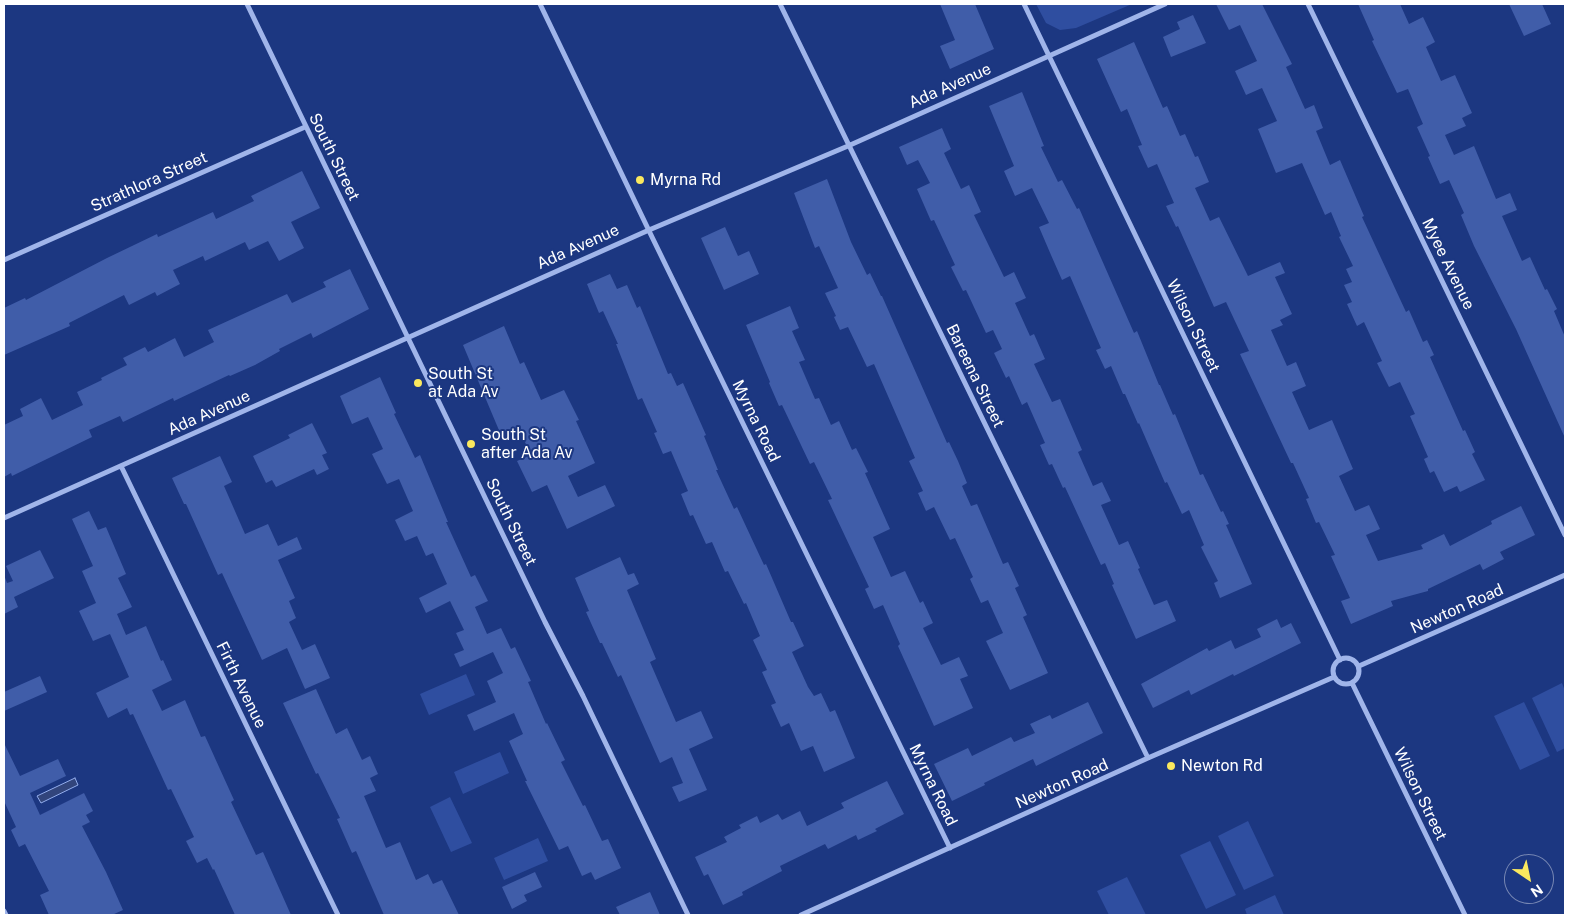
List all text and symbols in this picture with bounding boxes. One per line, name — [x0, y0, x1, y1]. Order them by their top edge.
street label: Ada Avenue — [906, 59, 994, 113]
street label: South Street — [305, 110, 363, 204]
street label: Strathlora Street — [88, 148, 210, 216]
place label: Myrna Rd — [650, 170, 721, 190]
marker: Myrna Rd — [634, 174, 646, 186]
street label: Myee Avenue — [1418, 215, 1478, 313]
street label: Ada Avenue — [534, 220, 622, 274]
street label: Wilson Street — [1162, 276, 1224, 376]
street label: Bareena Street — [942, 321, 1008, 431]
place label: South St at Ada Av — [428, 364, 499, 402]
marker: South St at Ada Av — [412, 377, 424, 389]
street label: Myrna Road — [728, 377, 784, 465]
street label: Ada Avenue — [165, 386, 253, 440]
place label: South St after Ada Av — [481, 425, 573, 463]
marker: South St after Ada Av — [465, 438, 477, 450]
street label: South Street — [482, 475, 540, 569]
street label: Newton Road — [1408, 580, 1506, 638]
street label: Firth Avenue — [212, 639, 270, 731]
street label: Myrna Road — [905, 741, 961, 829]
street label: Wilson Street — [1389, 744, 1451, 844]
street label: Newton Road — [1013, 755, 1111, 813]
place label: Newton Rd — [1181, 756, 1263, 776]
marker: Newton Rd — [1165, 760, 1177, 772]
north arrow — [1504, 854, 1554, 904]
text: N — [1528, 881, 1546, 900]

